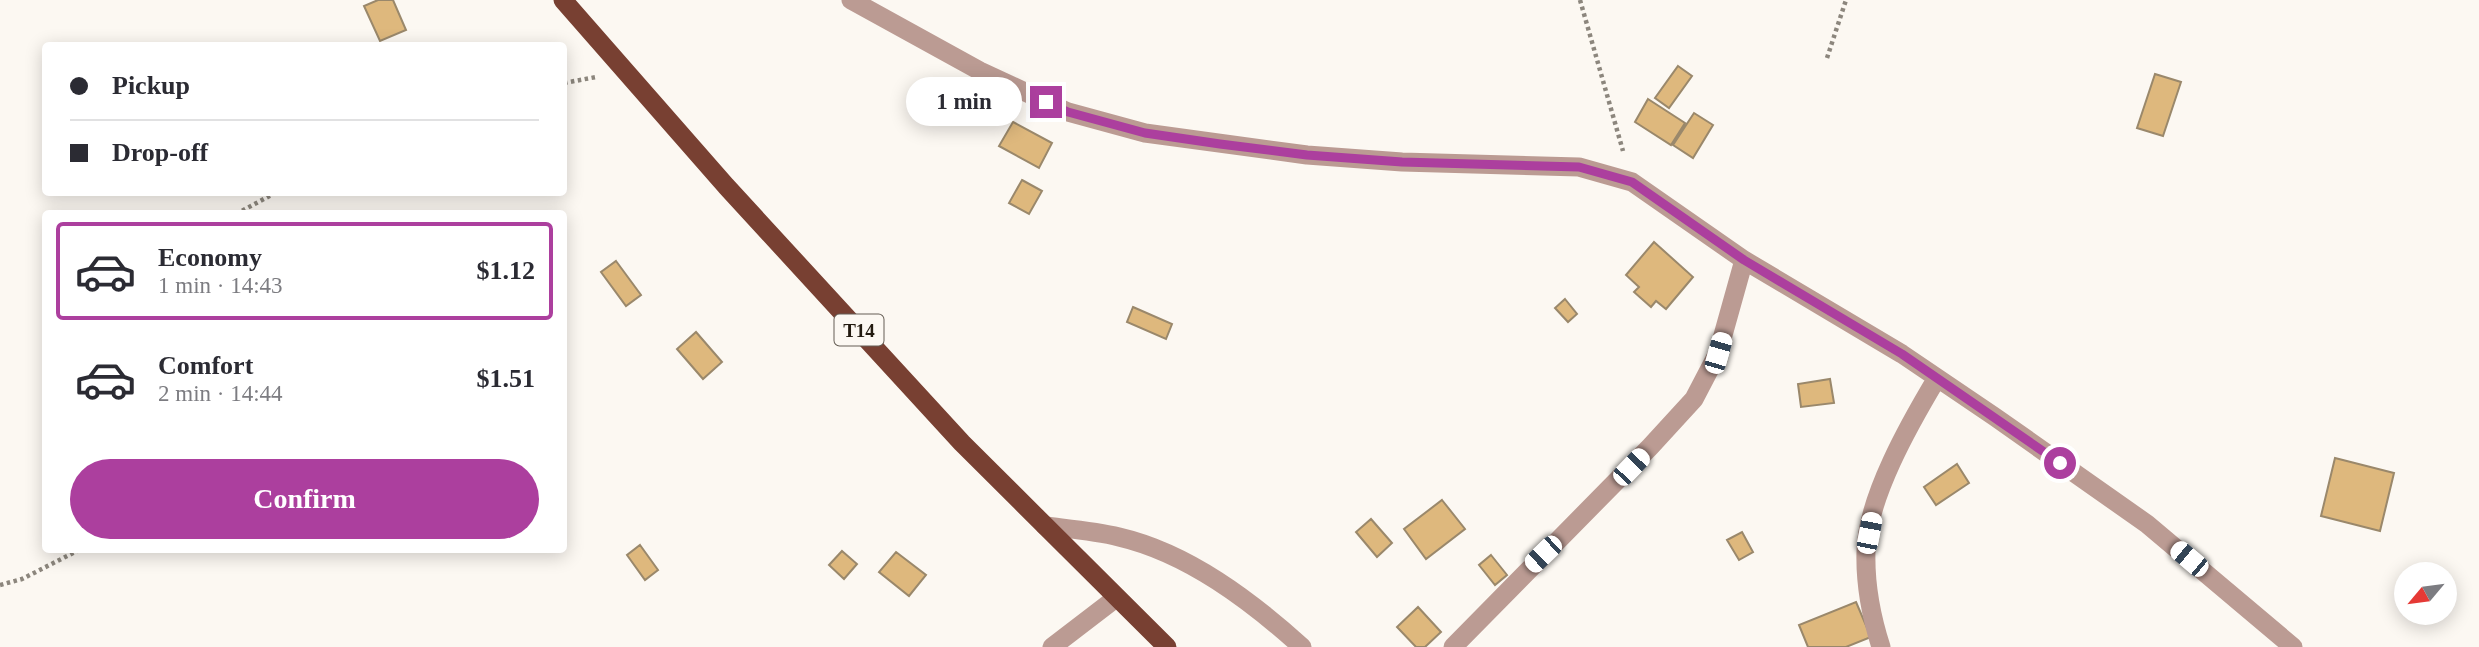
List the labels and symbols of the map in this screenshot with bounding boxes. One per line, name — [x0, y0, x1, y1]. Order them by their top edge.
callout: 1 min — [906, 78, 1021, 126]
route end — [1030, 86, 1062, 118]
road number: T14 — [834, 314, 884, 346]
car — [1703, 330, 1734, 376]
car — [1609, 445, 1654, 489]
route start — [2044, 447, 2076, 479]
car — [1855, 510, 1884, 556]
car — [1521, 532, 1566, 576]
car — [2167, 537, 2212, 581]
north arrow — [2394, 562, 2457, 625]

